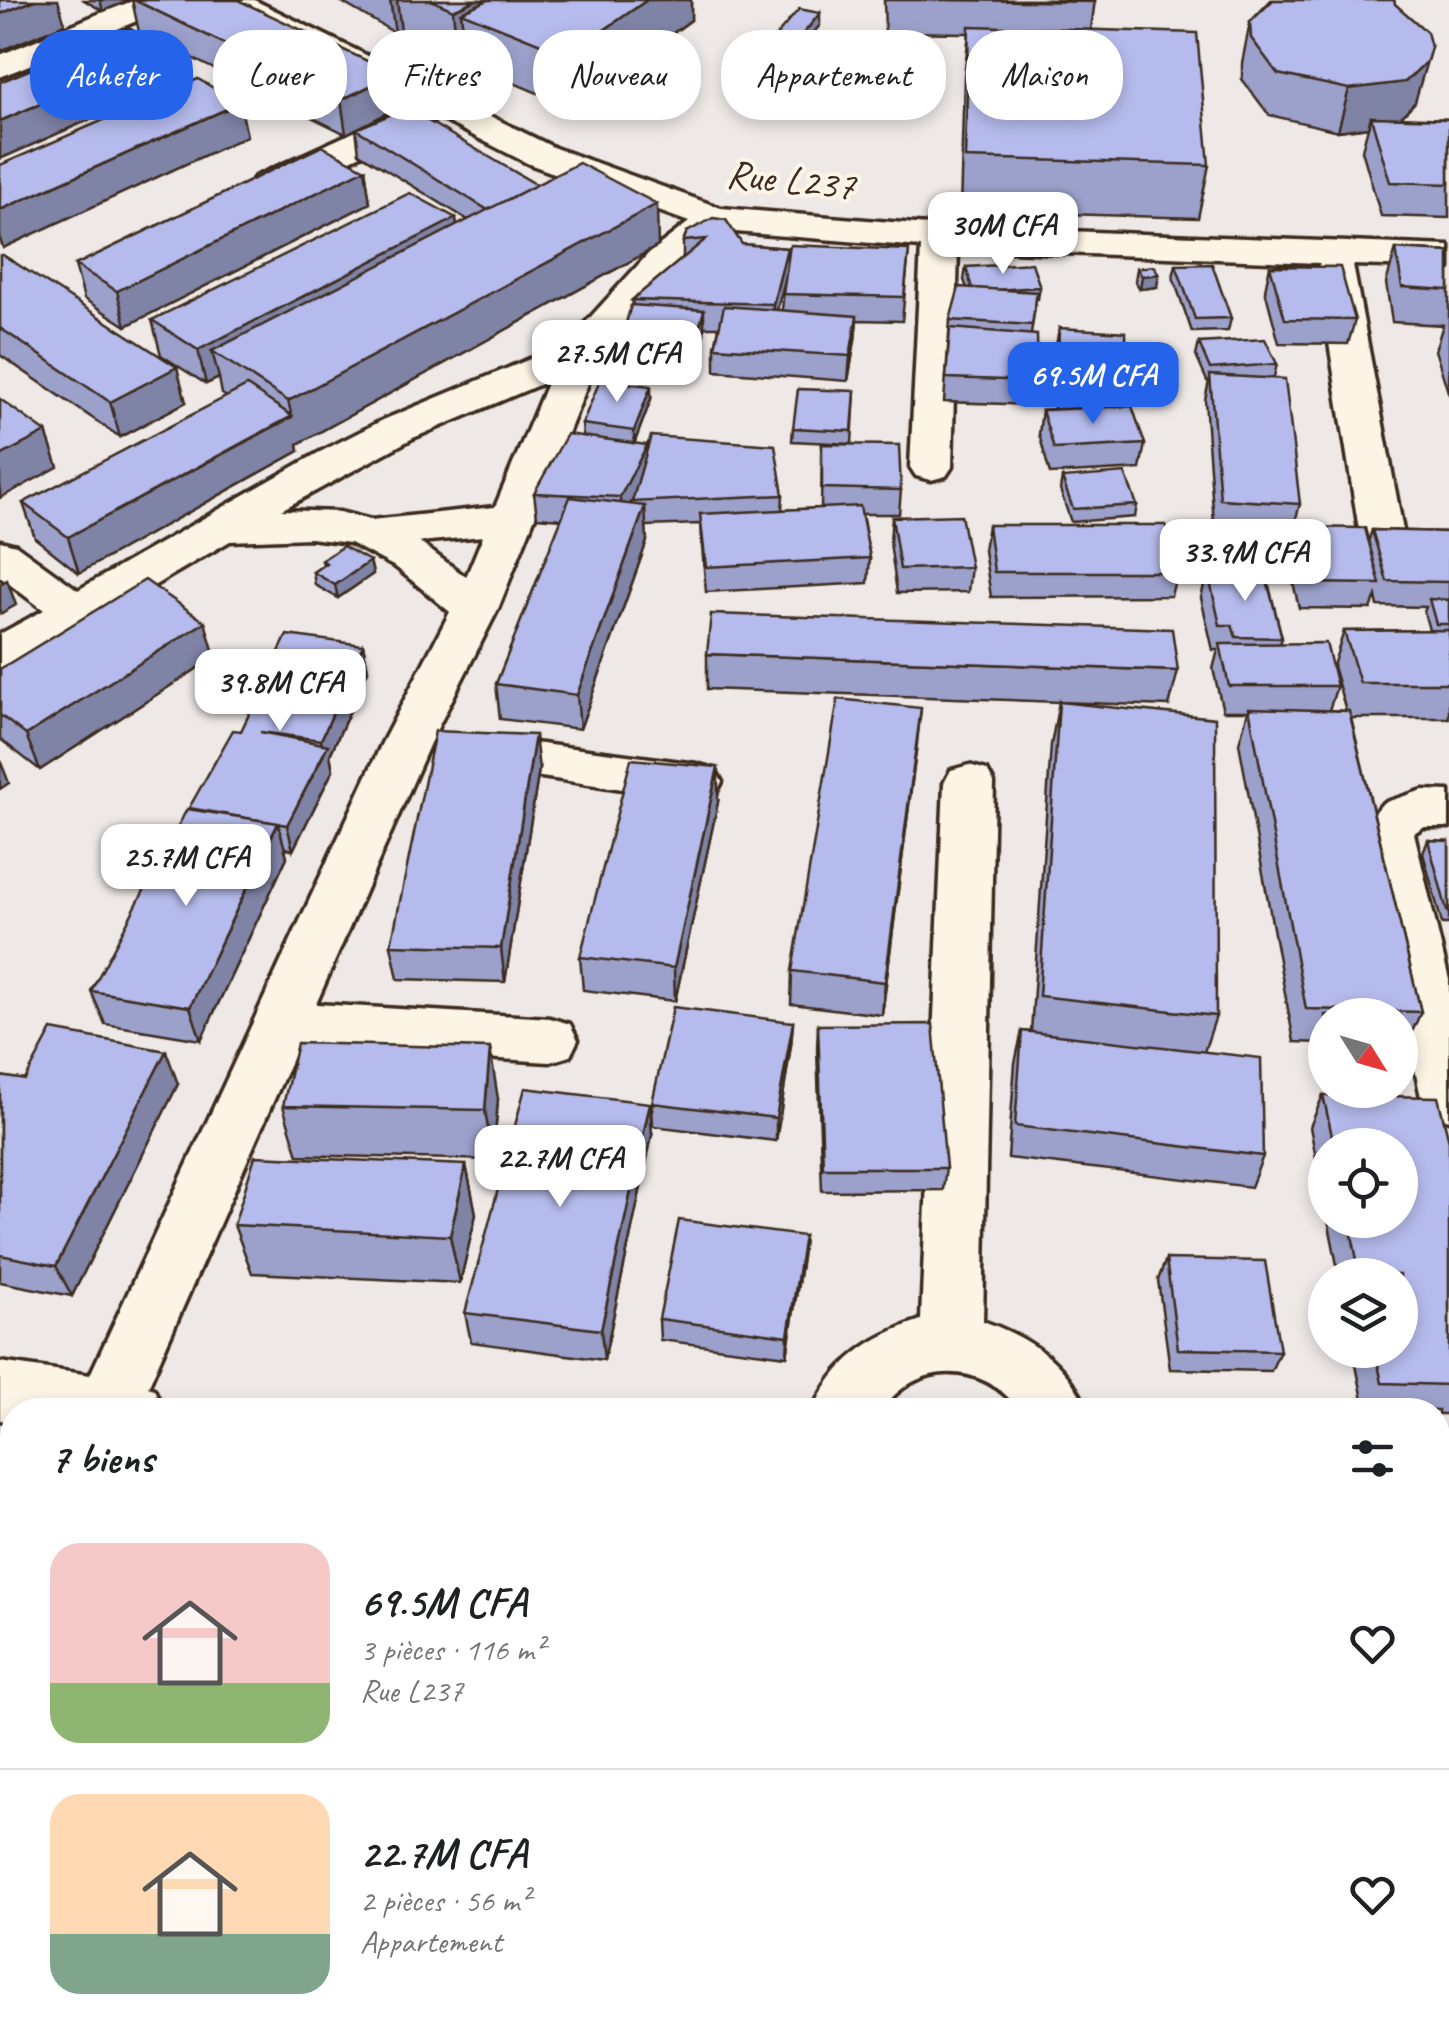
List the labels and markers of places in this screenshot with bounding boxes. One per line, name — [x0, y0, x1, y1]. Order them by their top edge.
pin: 30M CFA — [911, 192, 1095, 277]
pin: 27.5M CFA — [503, 320, 731, 405]
pin: 69.5M CFA — [979, 342, 1207, 427]
pin: 33.9M CFA — [1131, 519, 1359, 604]
pin: 39.8M CFA — [166, 649, 394, 734]
pin: 25.7M CFA — [72, 824, 300, 909]
pin: 22.7M CFA — [446, 1125, 674, 1210]

